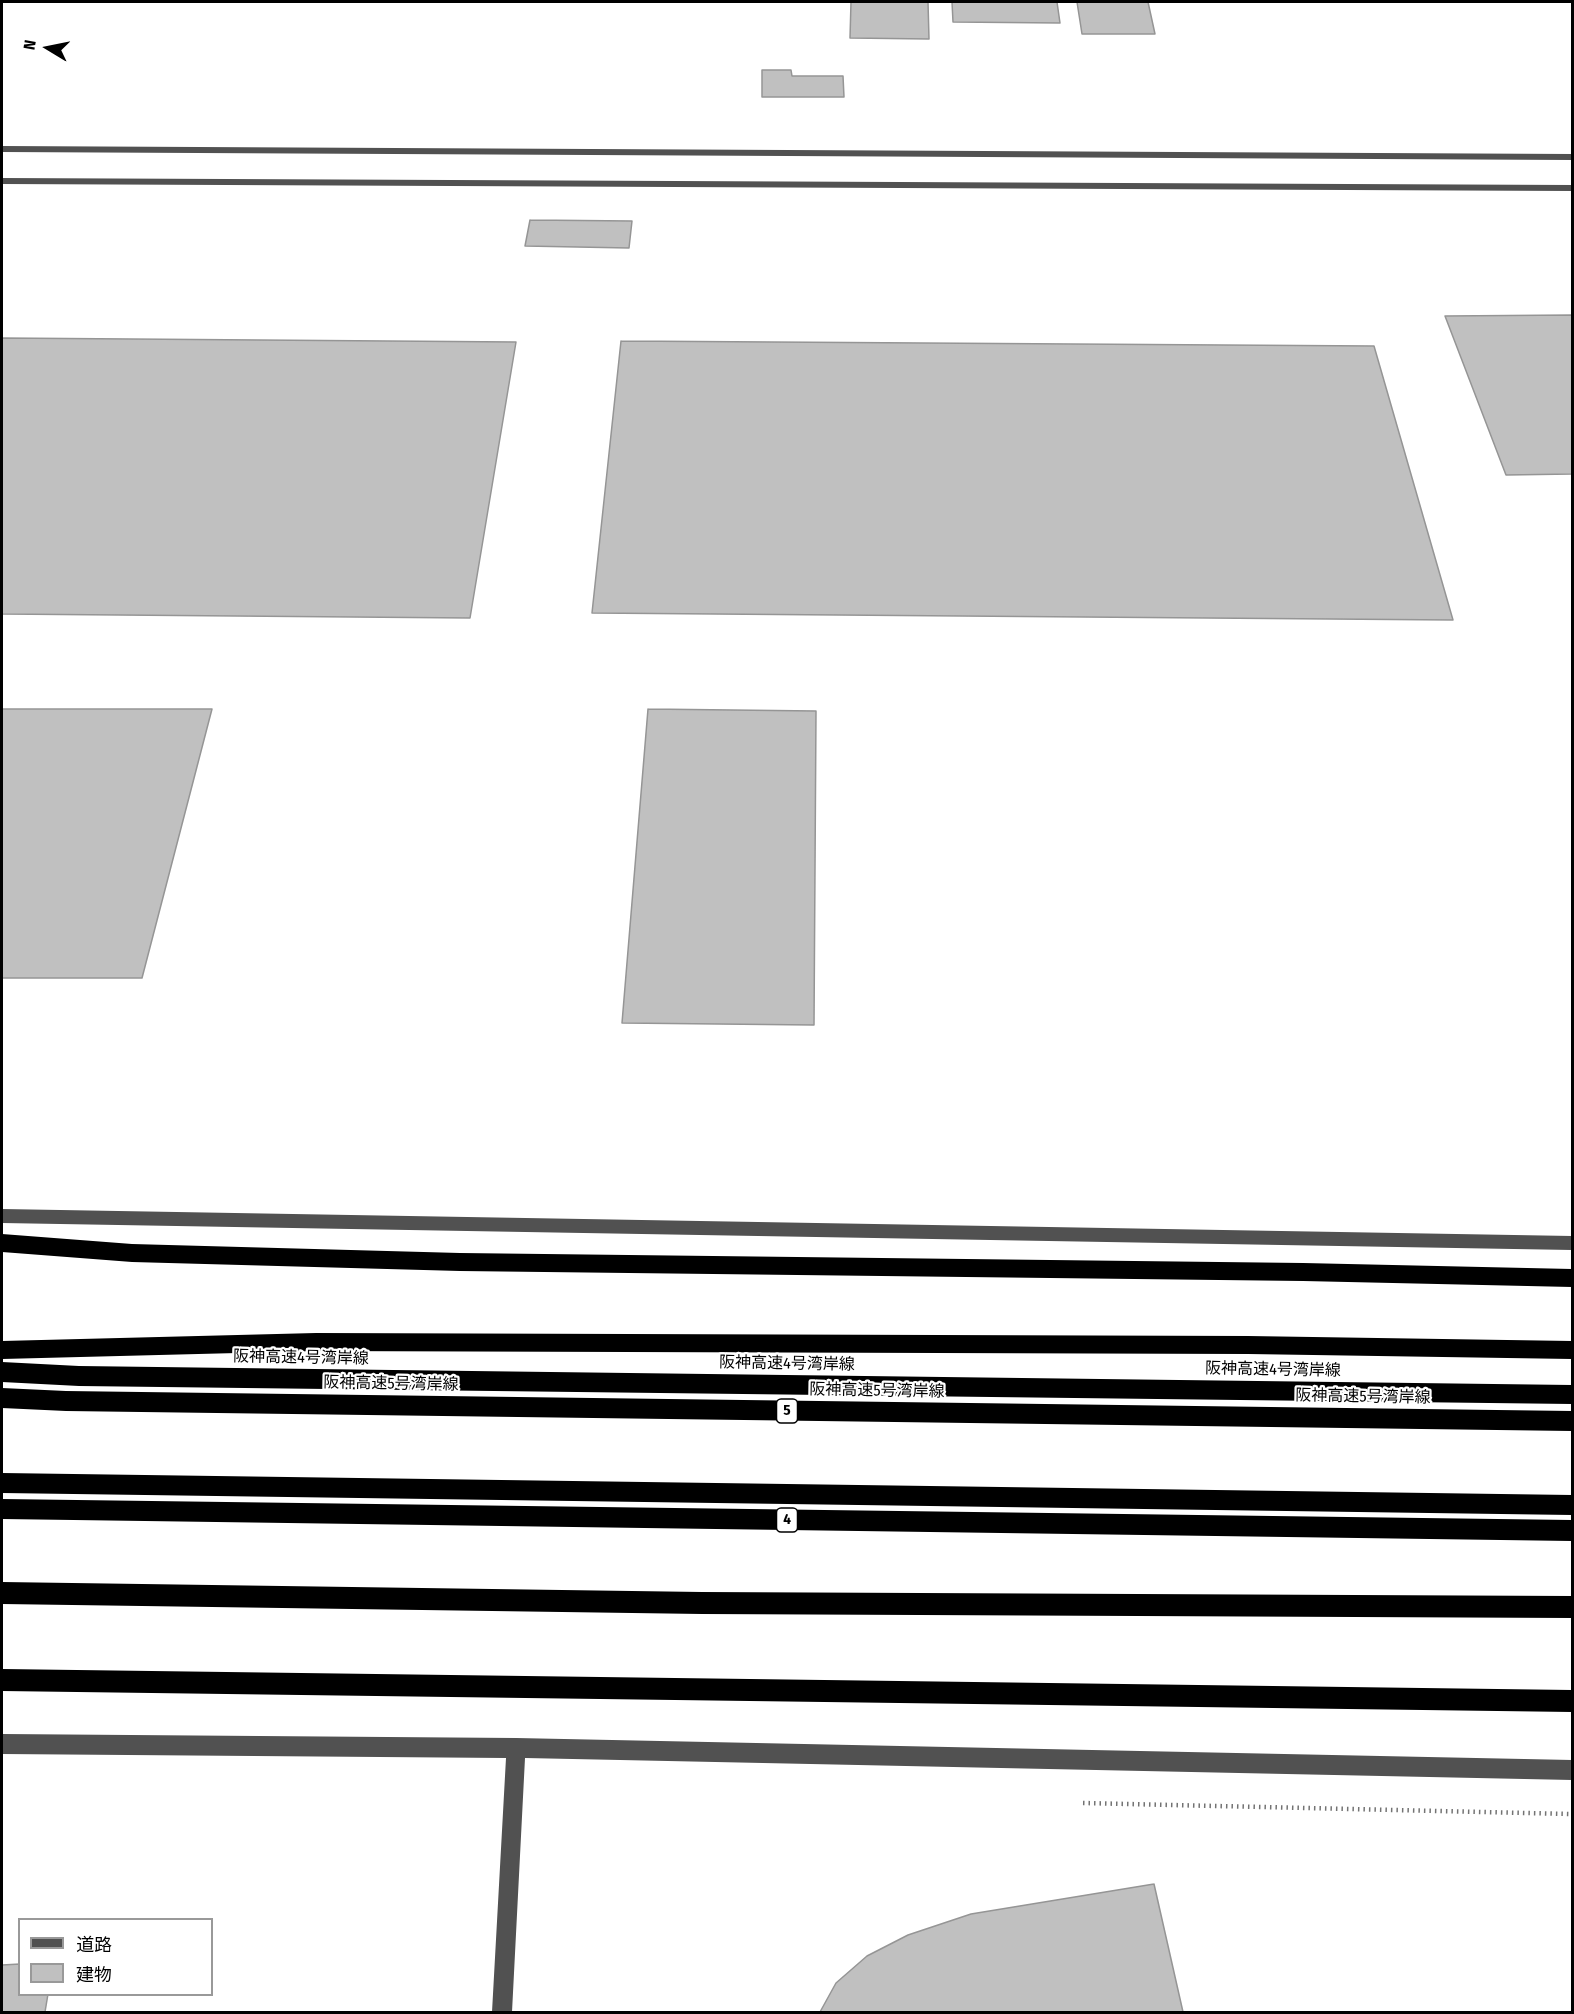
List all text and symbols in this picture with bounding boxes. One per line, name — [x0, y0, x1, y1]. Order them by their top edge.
north arrow — [18, 18, 78, 78]
text: N — [20, 38, 40, 51]
street label: 阪神高速4号湾岸線 — [233, 1347, 369, 1369]
street label: 阪神高速4号湾岸線 — [719, 1353, 855, 1375]
street label: 阪神高速4号湾岸線 — [1205, 1359, 1341, 1381]
street label: 阪神高速5号湾岸線 — [323, 1373, 459, 1395]
street label: 阪神高速5号湾岸線 — [809, 1380, 945, 1402]
street label: 阪神高速5号湾岸線 — [1295, 1386, 1431, 1408]
road number: 5 — [776, 1399, 798, 1423]
road number: 4 — [776, 1508, 798, 1532]
legend — [18, 1918, 213, 1996]
text: 道路 — [76, 1934, 112, 1956]
text: 建物 — [76, 1964, 112, 1986]

